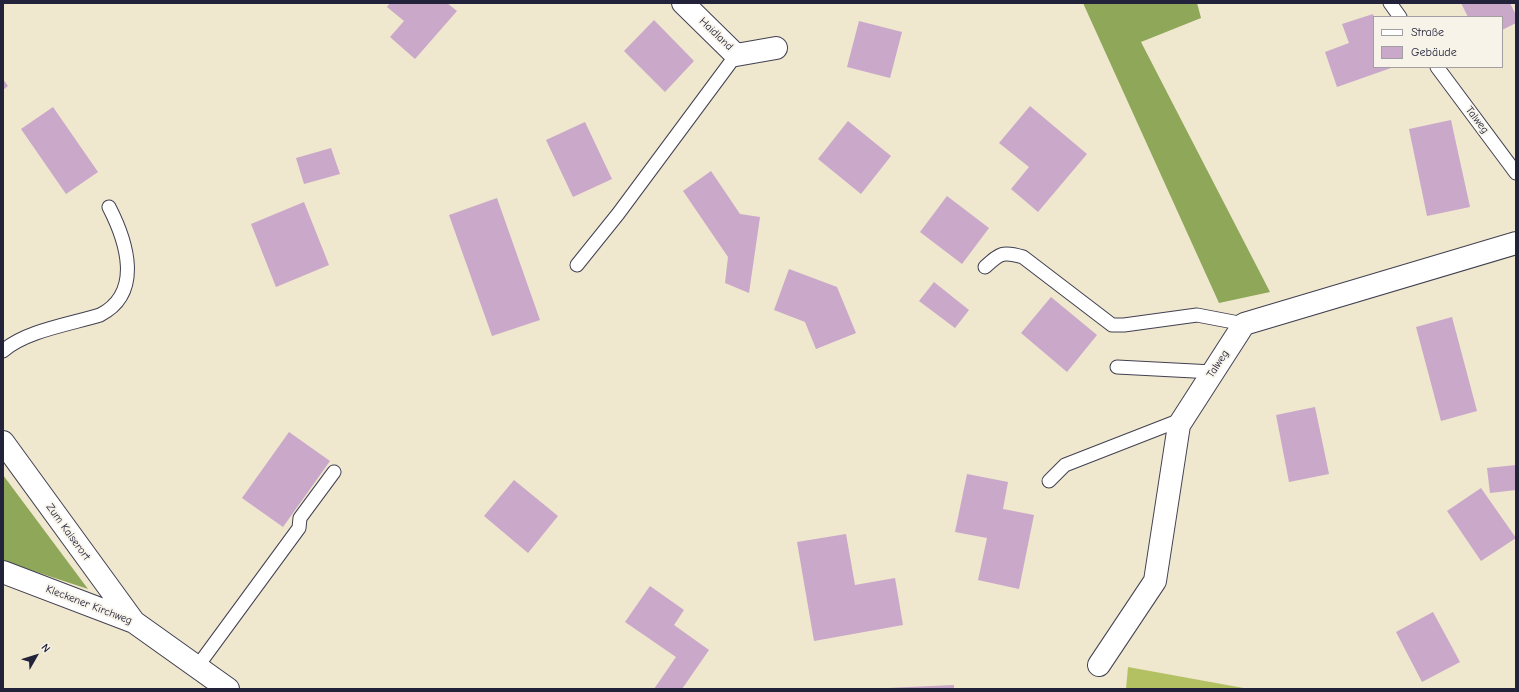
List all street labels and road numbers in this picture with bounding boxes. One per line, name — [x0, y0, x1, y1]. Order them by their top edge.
street label: Haidland — [696, 15, 736, 53]
street label: Talweg — [1463, 104, 1491, 136]
street label: Talweg — [1204, 348, 1232, 380]
street label: Zum Kaiserort — [43, 501, 93, 563]
street label: Kleckener Kirchweg — [44, 582, 134, 628]

